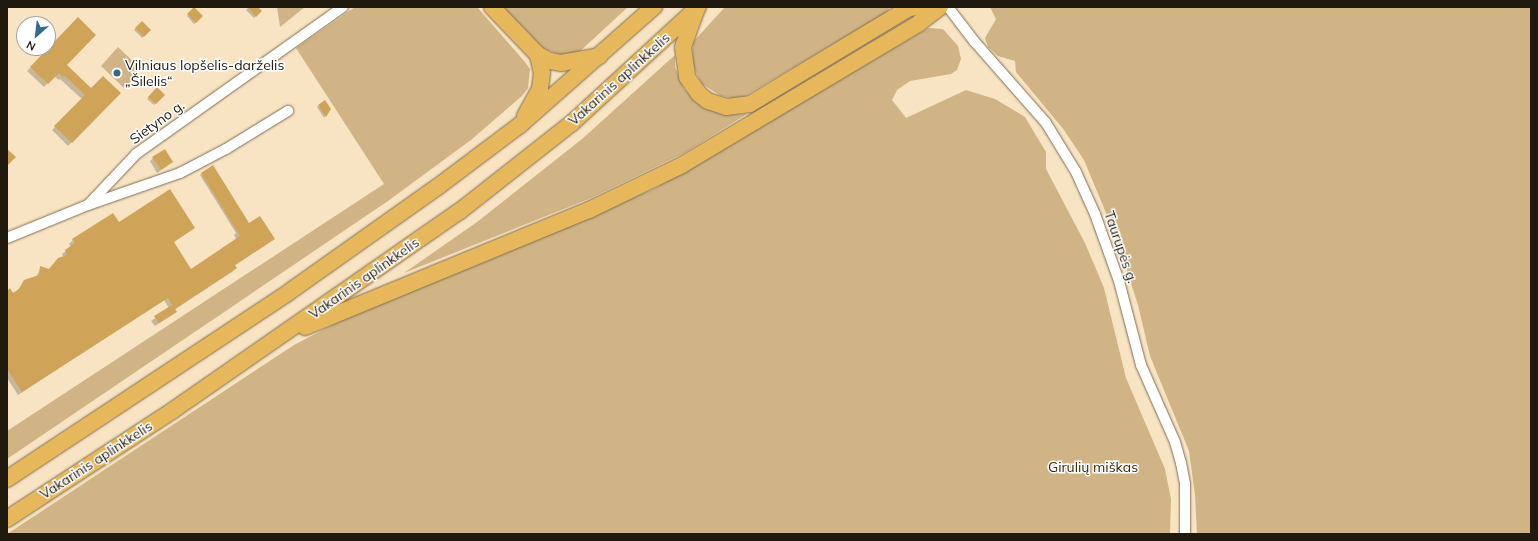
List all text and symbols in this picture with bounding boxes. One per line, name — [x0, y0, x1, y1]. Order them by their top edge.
north arrow — [16, 16, 56, 56]
street label: Vakarinis aplinkkelis — [565, 29, 673, 129]
text: N — [24, 38, 38, 54]
place label: Vilniaus lopšelis-darželis „Šilelis“ — [125, 57, 284, 90]
marker: Vilniaus lopšelis-darželis „Šilelis“ — [112, 68, 122, 78]
street label: Sietyno g. — [126, 97, 188, 147]
street label: Taurupės g. — [1101, 209, 1141, 285]
street label: Vakarinis aplinkkelis — [306, 234, 422, 322]
street label: Vakarinis aplinkkelis — [37, 417, 155, 503]
park label: Girulių miškas — [1048, 459, 1138, 475]

